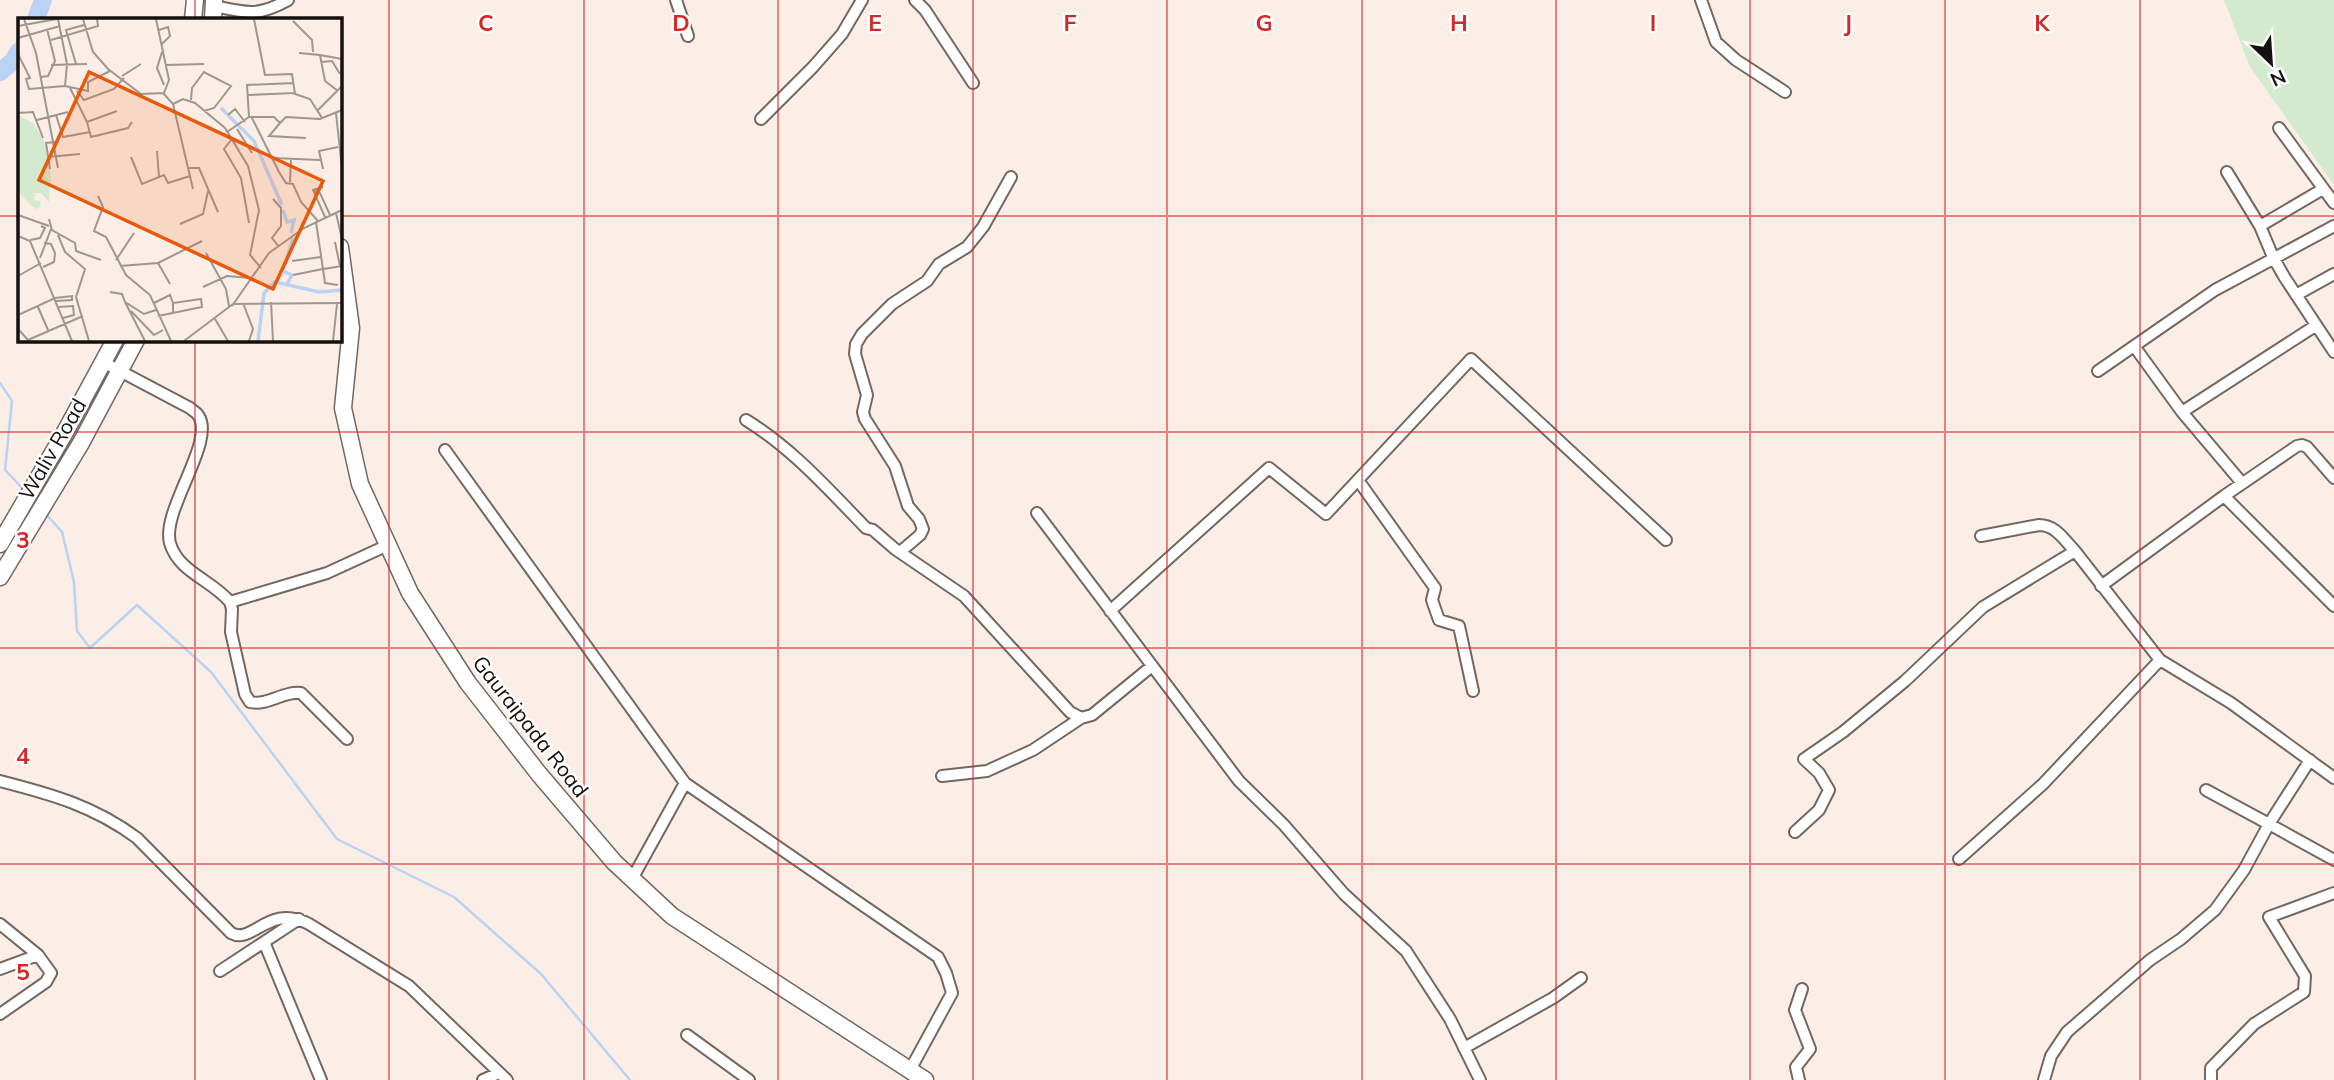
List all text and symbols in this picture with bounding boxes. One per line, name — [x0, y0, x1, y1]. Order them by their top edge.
text: C — [478, 8, 494, 37]
text: D — [672, 8, 690, 37]
text: E — [868, 8, 882, 37]
text: F — [1063, 8, 1077, 37]
text: G — [1255, 8, 1273, 37]
text: H — [1450, 8, 1468, 37]
text: I — [1650, 8, 1656, 37]
text: J — [1844, 8, 1852, 37]
text: K — [2034, 8, 2051, 37]
inset map — [18, 18, 341, 341]
north arrow — [2236, 28, 2306, 98]
text: N — [2267, 64, 2290, 92]
street label: Waliv Road — [13, 394, 91, 504]
text: 3 — [16, 525, 30, 554]
street label: Gauraipada Road — [468, 650, 594, 802]
text: 4 — [16, 741, 30, 770]
text: 5 — [16, 957, 30, 986]

